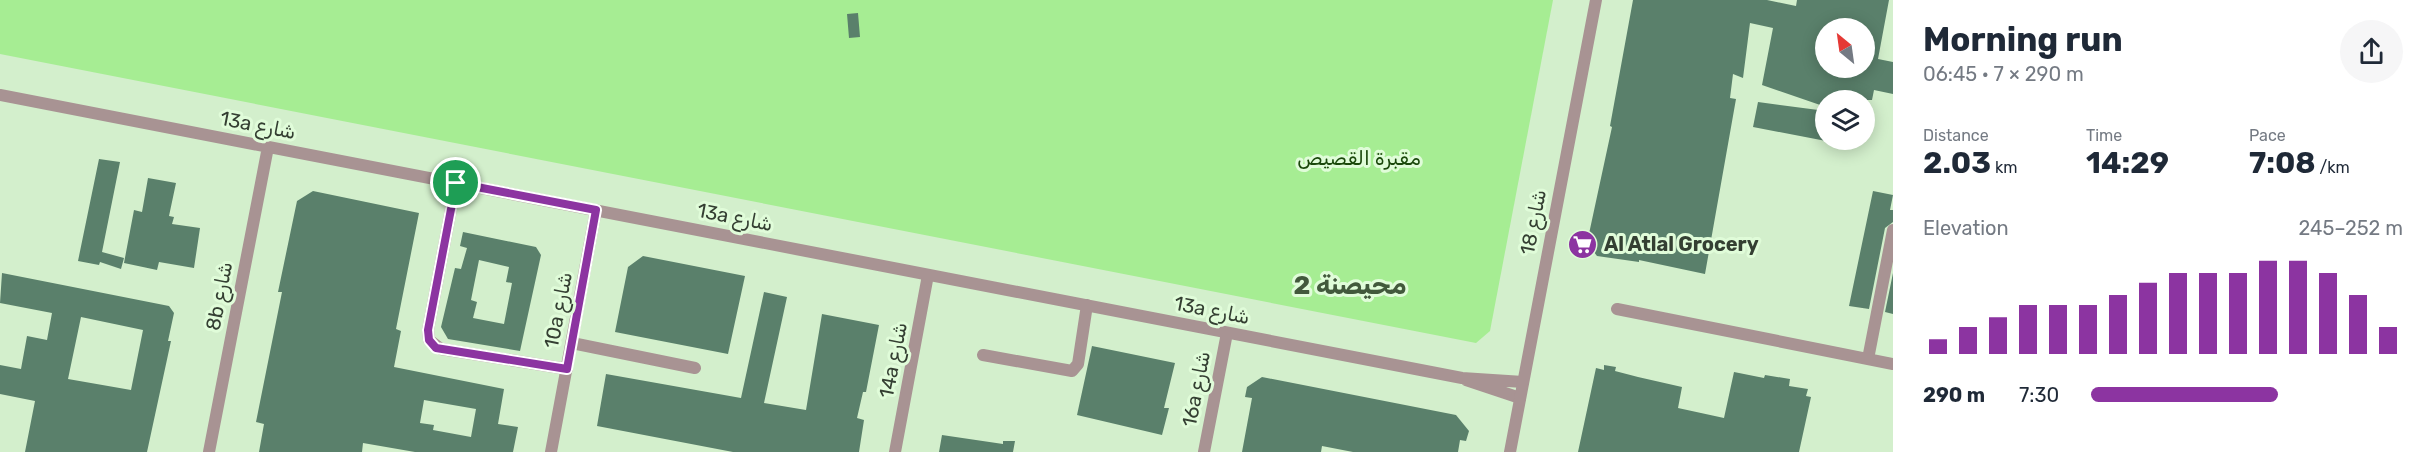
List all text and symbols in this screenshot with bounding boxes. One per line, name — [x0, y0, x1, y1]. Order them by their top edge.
north arrow — [1815, 18, 1875, 78]
map controls — [1815, 18, 1875, 150]
text: Morning run — [1923, 20, 2123, 59]
button: share — [2340, 20, 2403, 83]
text: 06:45 · 7 × 290 m — [1923, 62, 2084, 86]
button: layers — [1815, 90, 1875, 150]
street label: 13a شارع — [218, 106, 298, 146]
text: Distance — [1923, 126, 1989, 145]
text: Time — [2086, 126, 2122, 145]
text: Pace — [2249, 126, 2286, 145]
text: 2.03 — [1923, 145, 1991, 181]
text: 14:29 — [2086, 145, 2169, 181]
text: 7:08 — [2249, 145, 2316, 181]
park label: مقبرة القصيص — [1297, 146, 1421, 170]
pin — [430, 157, 481, 208]
text: km — [1991, 158, 2017, 177]
text: /km — [2316, 158, 2350, 177]
icon: arrive — [439, 166, 472, 199]
street label: شارع 18 — [1515, 187, 1553, 257]
street label: 13a شارع — [695, 198, 775, 238]
text: Elevation — [1923, 216, 2009, 240]
text: 245–252 m — [2298, 216, 2403, 240]
supermarket icon: Al Atlal Grocery — [1567, 228, 1599, 260]
place label: Al Atlal Grocery — [1604, 232, 1759, 256]
street label: 8b شارع — [201, 260, 239, 333]
street label: 10a شارع — [539, 270, 579, 351]
district label: محيصنة 2 — [1293, 270, 1407, 301]
street label: 13a شارع — [1172, 291, 1252, 331]
street label: 14a شارع — [874, 320, 914, 400]
street label: 16a شارع — [1177, 349, 1217, 429]
text: 290 m — [1923, 383, 1985, 407]
text: 7:30 — [2019, 383, 2059, 407]

